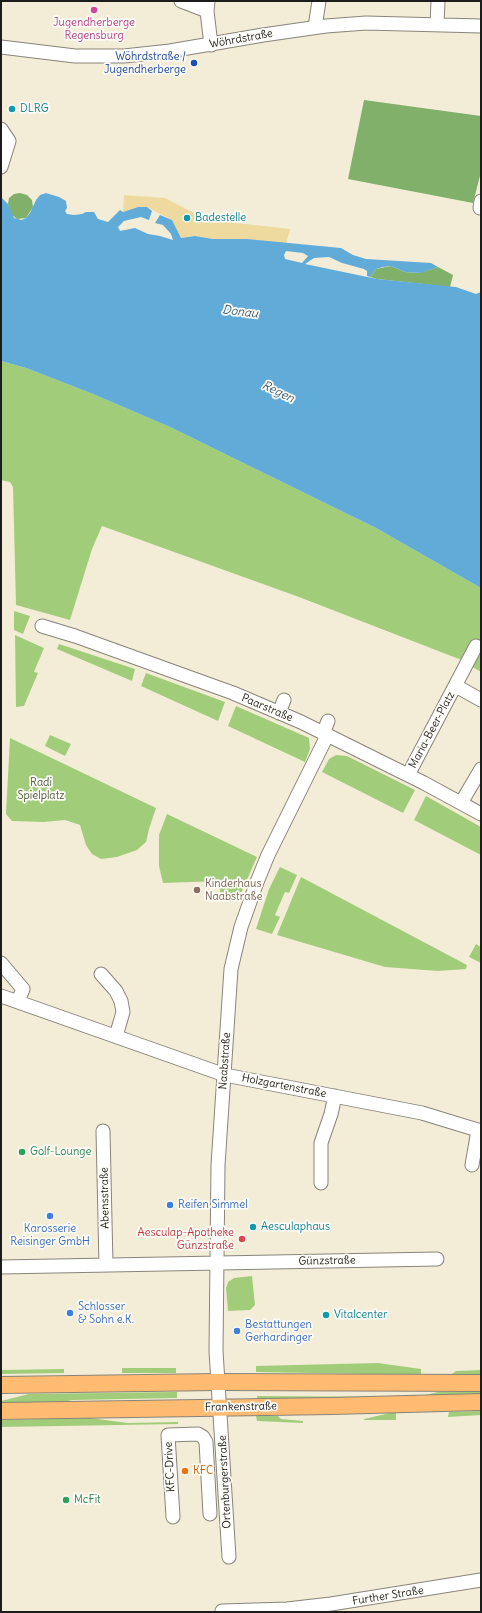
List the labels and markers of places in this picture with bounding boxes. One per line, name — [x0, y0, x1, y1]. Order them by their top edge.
marker: Jugendherberge Regensburg — [89, 5, 99, 15]
place label: Jugendherberge Regensburg — [53, 16, 135, 42]
place label: Wöhrdstraße / Jugendherberge — [104, 50, 186, 76]
marker: Wöhrdstraße / Jugendherberge — [189, 58, 199, 68]
place label: DLRG — [20, 102, 49, 116]
marker: DLRG — [7, 104, 17, 114]
place label: Badestelle — [195, 211, 246, 225]
marker: Badestelle — [182, 213, 192, 223]
place label: Kinderhaus Naabstraße — [205, 877, 262, 903]
marker: Kinderhaus Naabstraße — [192, 885, 202, 895]
place label: Golf-Lounge — [30, 1145, 91, 1159]
marker: Golf-Lounge — [17, 1147, 27, 1157]
place label: Reifen Simmel — [178, 1198, 248, 1212]
marker: Reifen Simmel — [165, 1200, 175, 1210]
marker: Karosserie Reisinger GmbH — [45, 1211, 55, 1221]
place label: Aesculaphaus — [261, 1220, 330, 1234]
place label: Karosserie Reisinger GmbH — [10, 1222, 90, 1248]
marker: Aesculaphaus — [248, 1222, 258, 1232]
place label: Aesculap-Apotheke Günzstraße — [137, 1226, 234, 1252]
marker: Aesculap-Apotheke Günzstraße — [237, 1234, 247, 1244]
place label: Schlosser & Sohn e.K. — [78, 1300, 134, 1326]
marker: Schlosser & Sohn e.K. — [65, 1308, 75, 1318]
place label: Vitalcenter — [334, 1308, 387, 1322]
marker: Vitalcenter — [321, 1310, 331, 1320]
place label: Bestattungen Gerhardinger — [245, 1318, 312, 1344]
marker: Bestattungen Gerhardinger — [232, 1326, 242, 1336]
place label: KFC — [193, 1464, 213, 1478]
marker: KFC — [180, 1466, 190, 1476]
place label: McFit — [74, 1493, 101, 1507]
marker: McFit — [61, 1495, 71, 1505]

